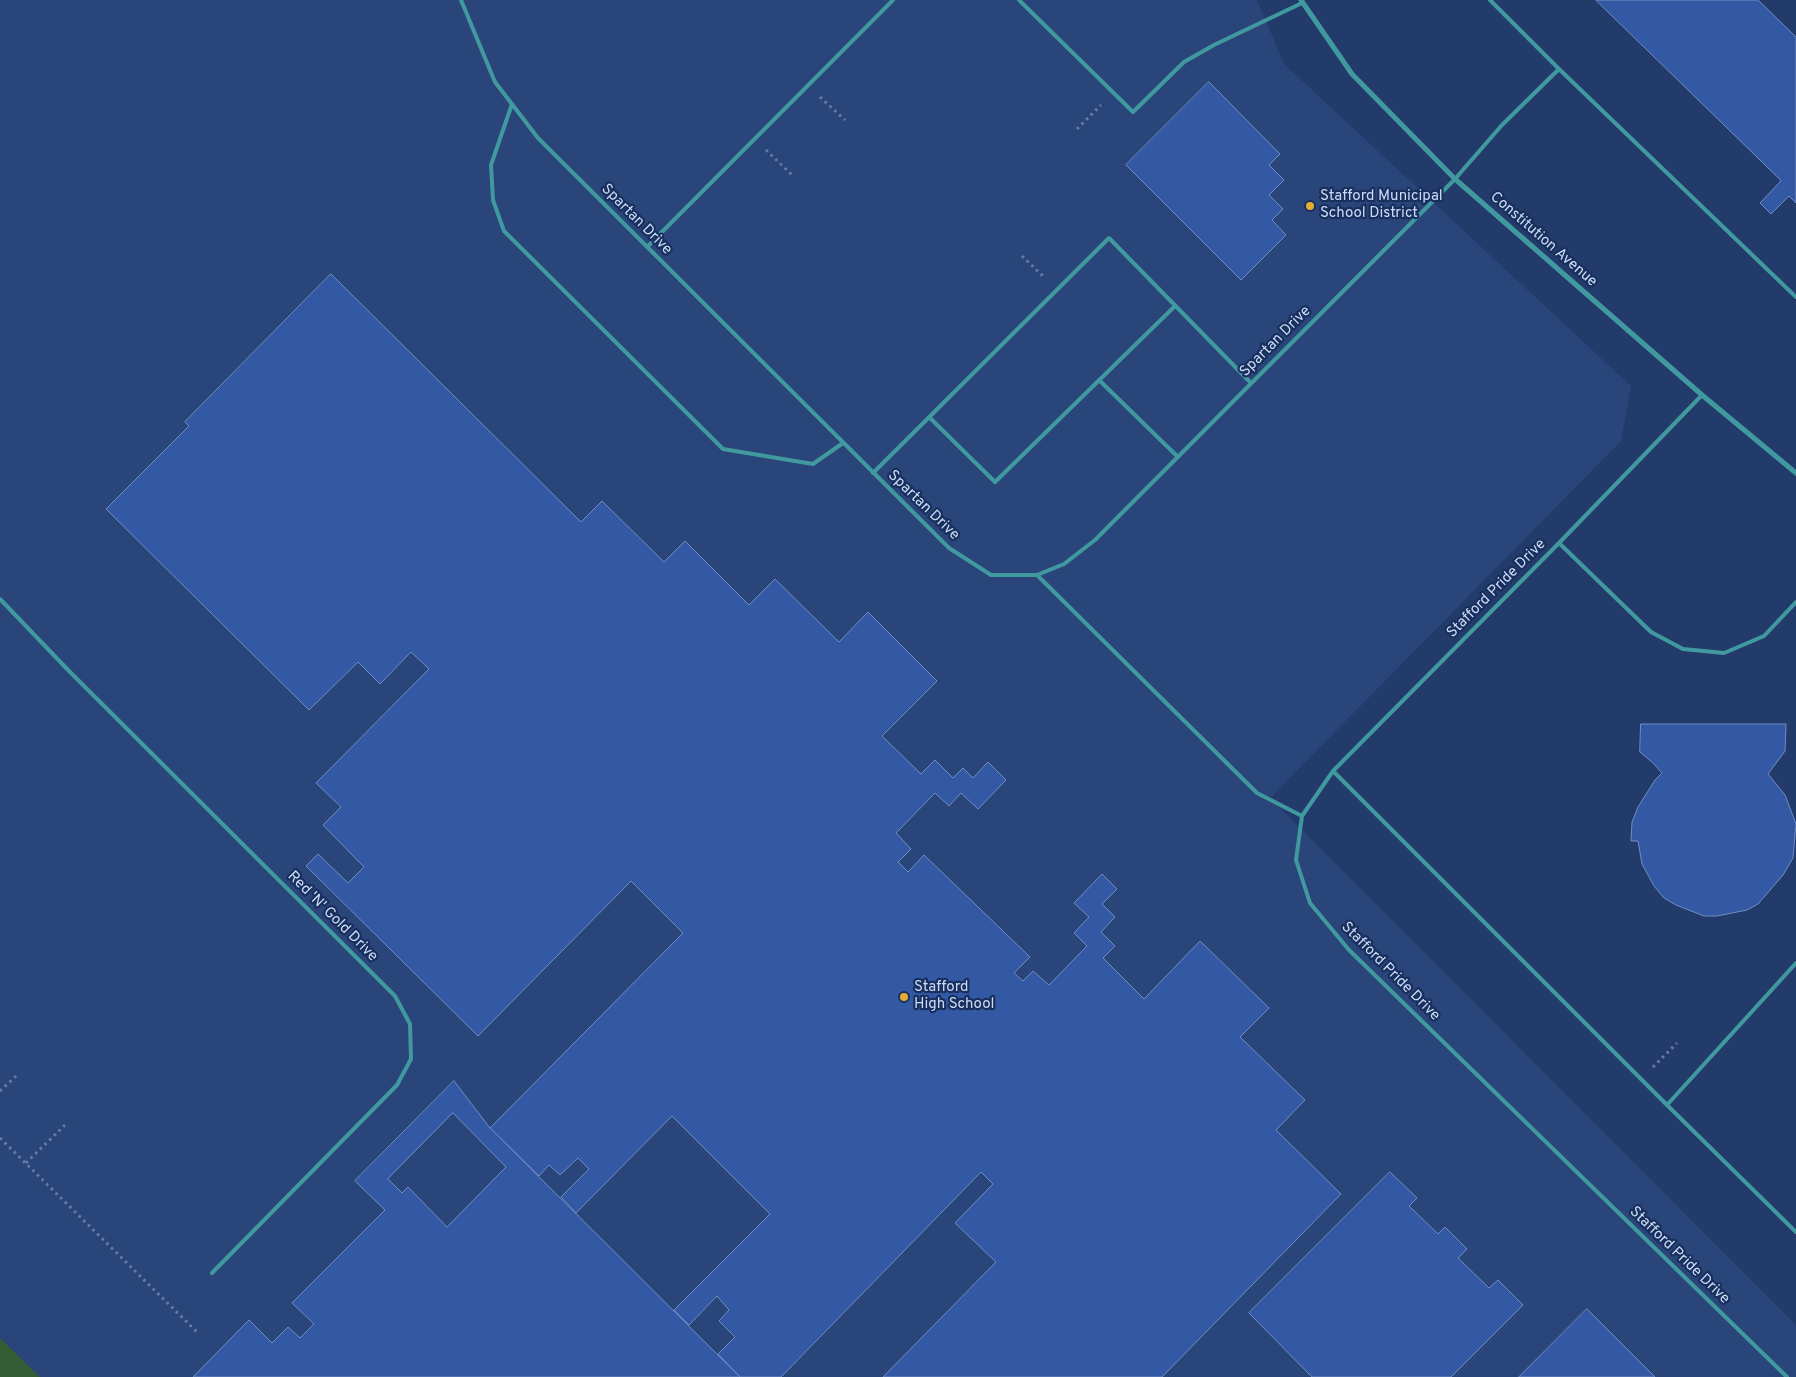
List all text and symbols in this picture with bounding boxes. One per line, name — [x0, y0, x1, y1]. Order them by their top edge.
street label: Spartan Drive — [597, 181, 675, 259]
place label: Stafford Municipal School District — [1320, 188, 1443, 223]
street label: Constitution Avenue — [1486, 189, 1600, 291]
marker: Stafford Municipal School District — [1304, 200, 1316, 212]
street label: Spartan Drive — [1237, 303, 1315, 381]
street label: Spartan Drive — [883, 467, 963, 545]
street label: Stafford Pride Drive — [1444, 536, 1550, 642]
street label: Red 'N' Gold Drive — [283, 868, 381, 966]
street label: Stafford Pride Drive — [1337, 919, 1443, 1025]
place label: Stafford High School — [914, 979, 995, 1014]
marker: Stafford High School — [898, 991, 910, 1003]
street label: Stafford Pride Drive — [1625, 1203, 1733, 1309]

